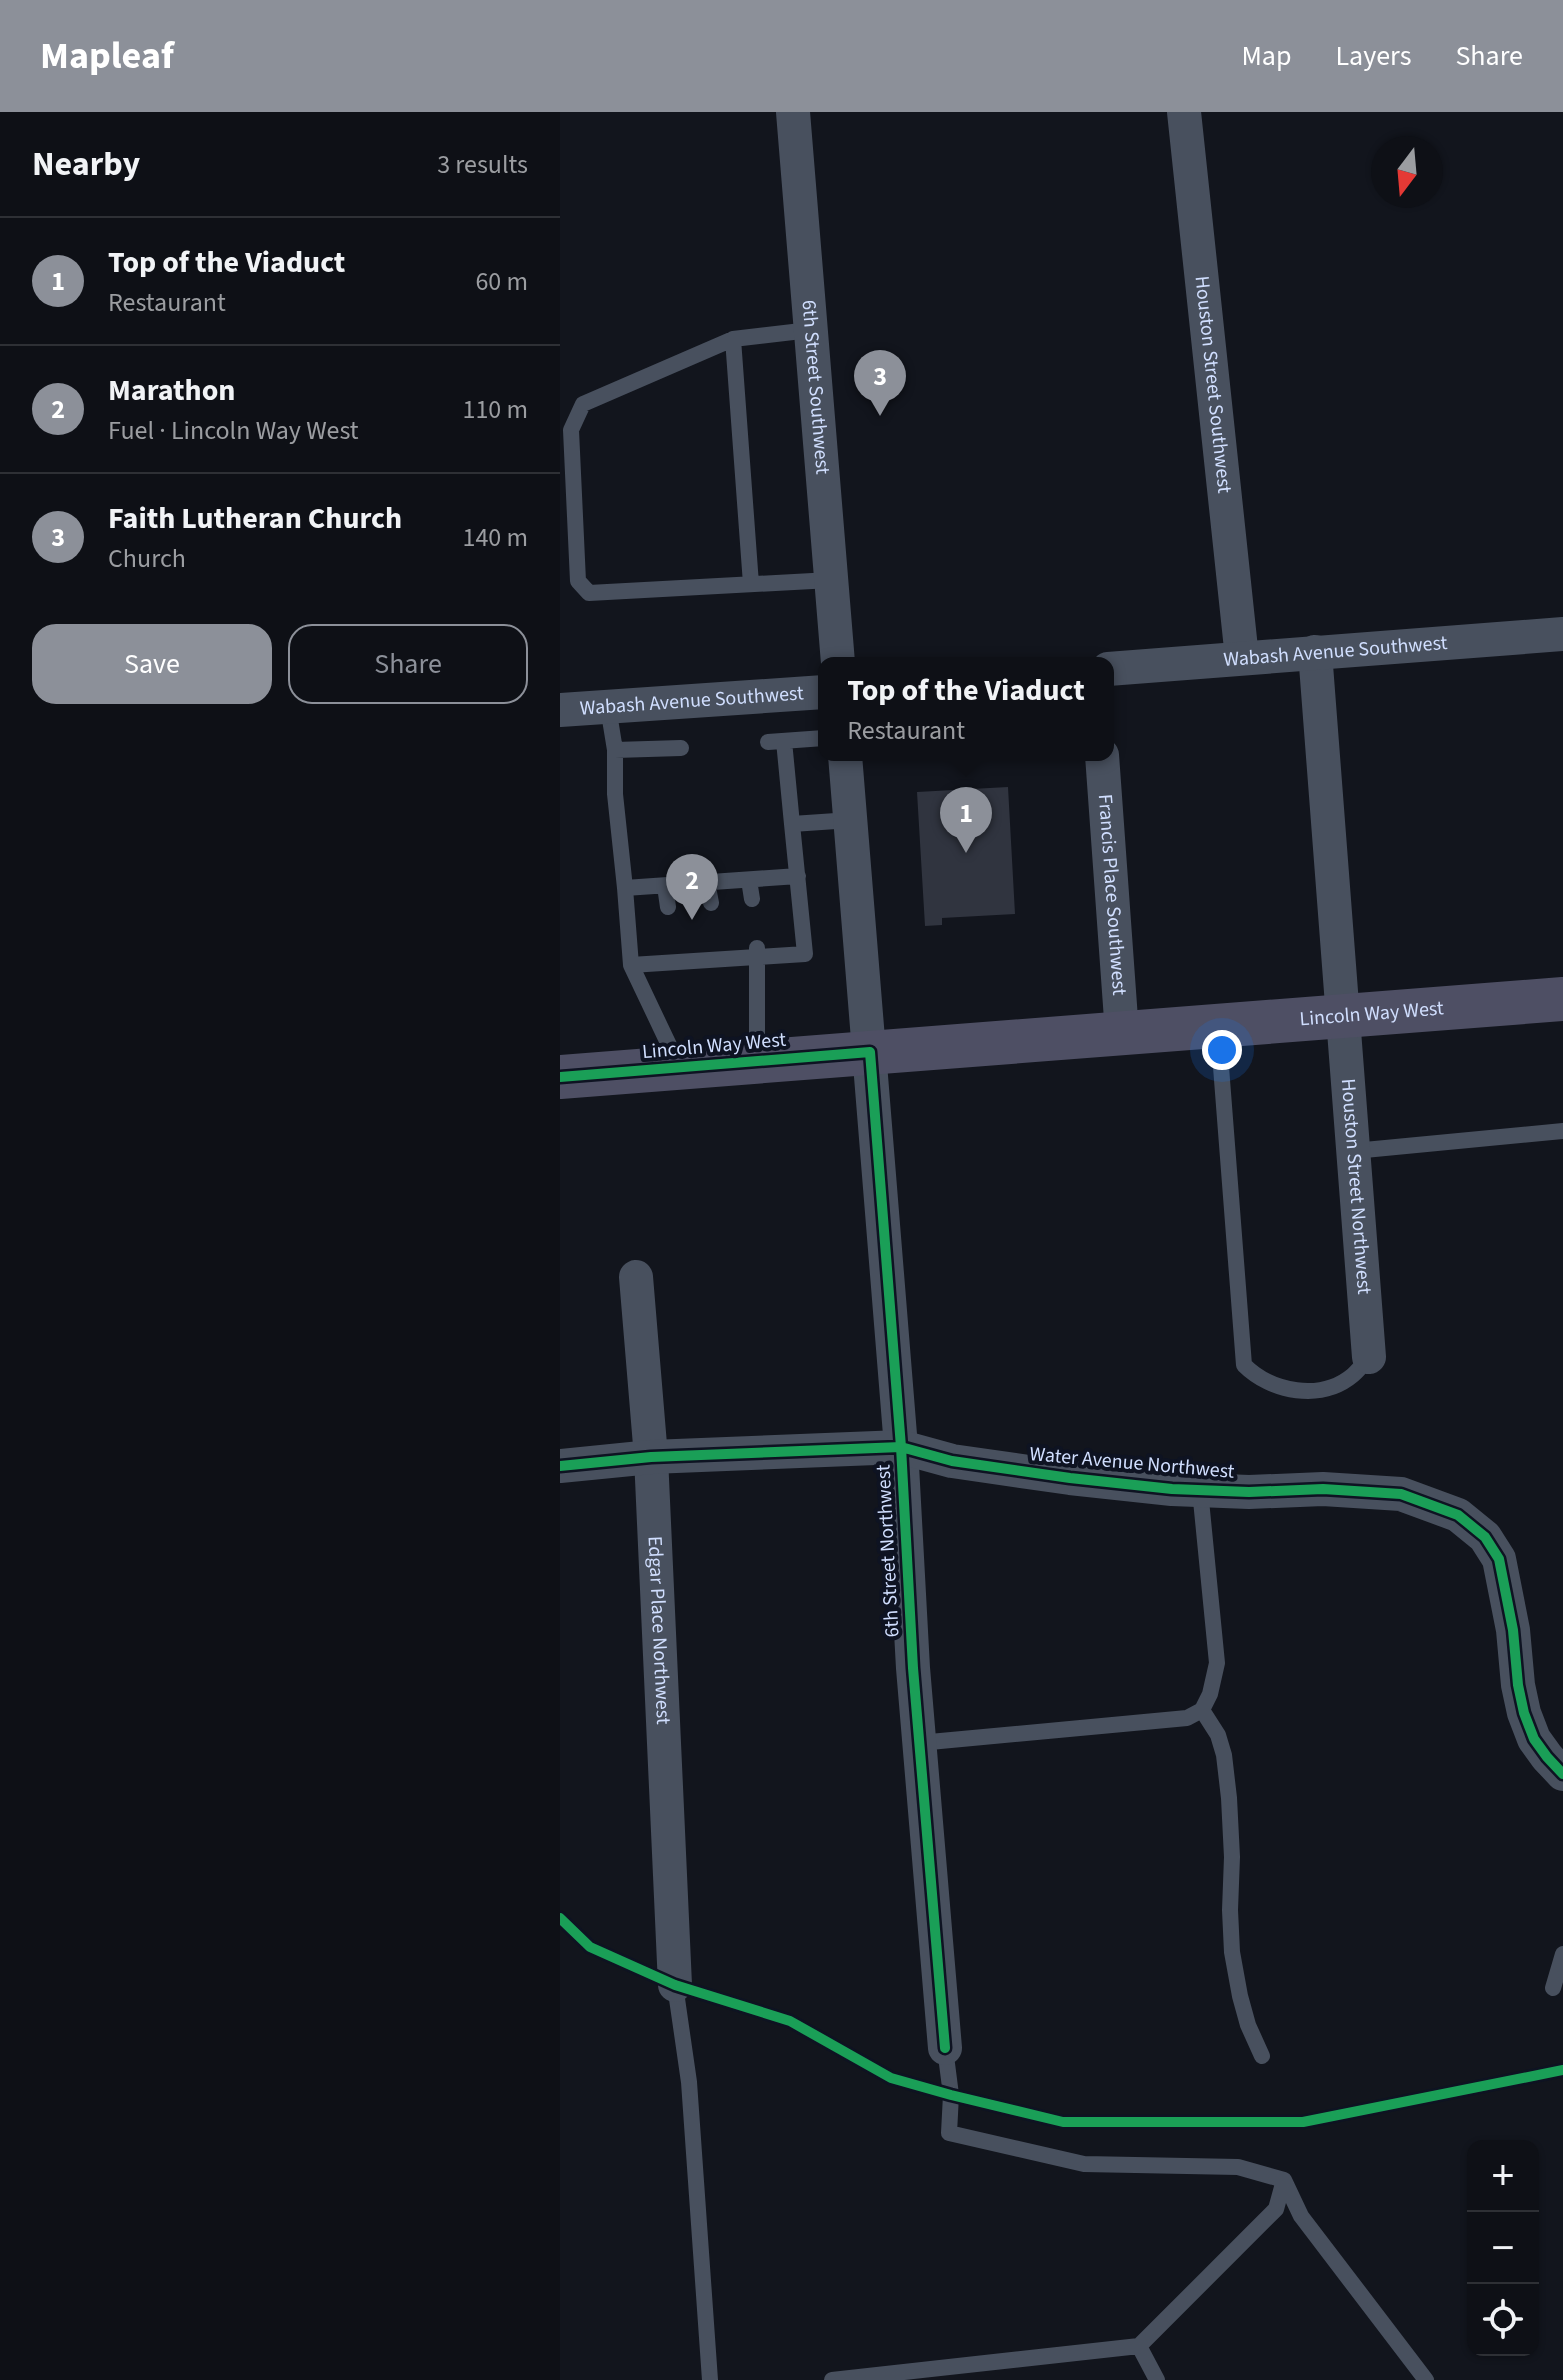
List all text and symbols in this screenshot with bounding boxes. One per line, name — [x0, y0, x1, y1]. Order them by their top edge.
text: Mapleaf — [40, 29, 174, 83]
text: Map — [1241, 36, 1291, 76]
text: Layers — [1335, 36, 1411, 76]
text: Share — [1455, 36, 1523, 76]
north arrow — [1371, 136, 1443, 208]
text: Nearby — [32, 140, 140, 189]
text: 3 results — [437, 146, 528, 183]
text: Top of the Viaduct — [108, 241, 345, 284]
text: 1 — [51, 263, 65, 300]
text: 60 m — [475, 263, 528, 300]
street label: Houston Street Southwest — [1187, 274, 1238, 495]
text: Restaurant — [108, 284, 226, 321]
street label: 6th Street Southwest — [794, 299, 837, 476]
pin: 3 — [854, 350, 906, 416]
text: Marathon — [108, 369, 235, 412]
text: 2 — [51, 391, 65, 428]
text: 110 m — [462, 391, 528, 428]
text: Fuel · Lincoln Way West — [108, 412, 359, 449]
text: Faith Lutheran Church — [108, 497, 402, 540]
text: 3 — [51, 519, 65, 556]
text: 140 m — [462, 519, 528, 556]
text: Church — [108, 540, 186, 577]
button: Save — [32, 624, 272, 704]
button: Share — [288, 624, 528, 704]
street label: Wabash Avenue Southwest — [1222, 629, 1449, 674]
popup — [818, 657, 1114, 761]
text: Top of the Viaduct — [847, 669, 1085, 712]
street label: Wabash Avenue Southwest — [579, 679, 805, 723]
text: Restaurant — [847, 712, 965, 749]
pin: 1 — [940, 787, 992, 853]
street label: Francis Place Southwest — [1091, 793, 1133, 996]
pin: 2 — [666, 854, 718, 920]
street label: Lincoln Way West — [1298, 994, 1445, 1033]
street label: Lincoln Way West — [641, 1026, 787, 1066]
your location — [1202, 1030, 1242, 1070]
street label: Houston Street Northwest — [1334, 1077, 1378, 1296]
street label: Water Avenue Northwest — [1028, 1440, 1236, 1486]
street label: 6th Street Northwest — [869, 1464, 907, 1638]
street label: Edgar Place Northwest — [641, 1535, 677, 1725]
map controls — [1467, 2140, 1539, 2356]
button: + — [1467, 2140, 1539, 2212]
button: − — [1467, 2212, 1539, 2284]
button: locate — [1467, 2284, 1539, 2356]

